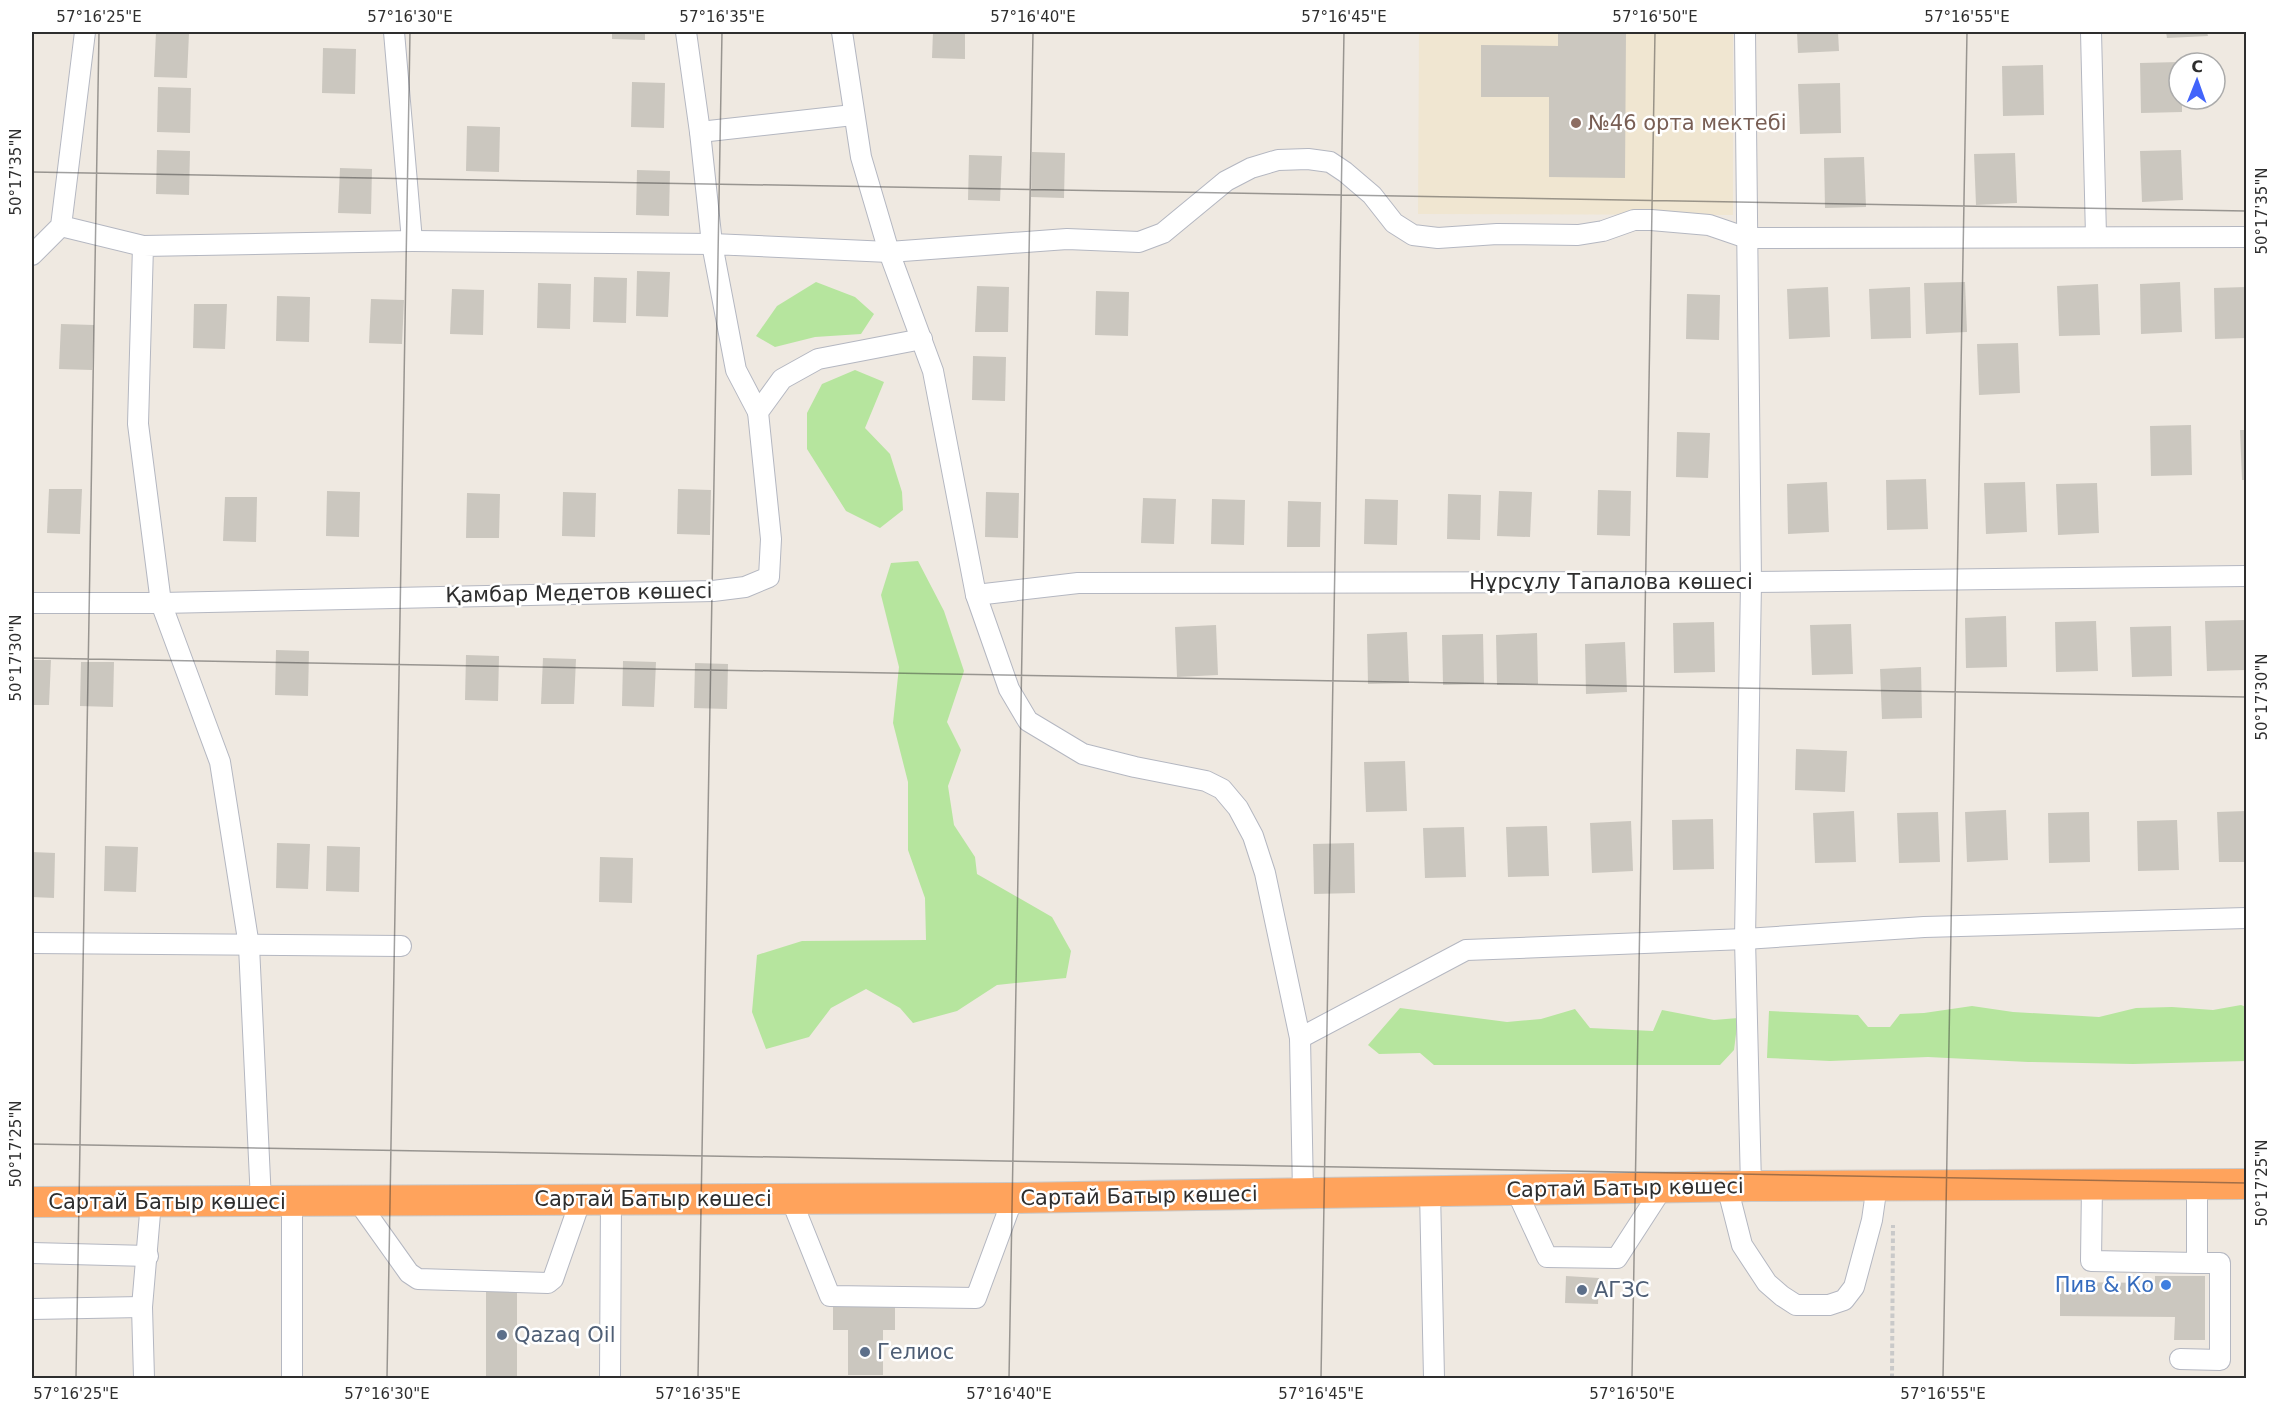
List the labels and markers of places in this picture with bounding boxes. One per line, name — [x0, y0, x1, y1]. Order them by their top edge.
place label: №46 орта мектебі — [1588, 111, 1787, 135]
marker: №46 орта мектебі — [1569, 116, 1583, 130]
place label: Пив & Ко — [2055, 1273, 2154, 1297]
place label: АГЗС — [1594, 1278, 1649, 1302]
marker: Пив & Ко — [2159, 1278, 2173, 1292]
marker: АГЗС — [1575, 1283, 1589, 1297]
place label: Qazaq Oil — [514, 1323, 616, 1347]
marker: Qazaq Oil — [495, 1328, 509, 1342]
place label: Гелиос — [877, 1340, 954, 1364]
marker: Гелиос — [858, 1345, 872, 1359]

